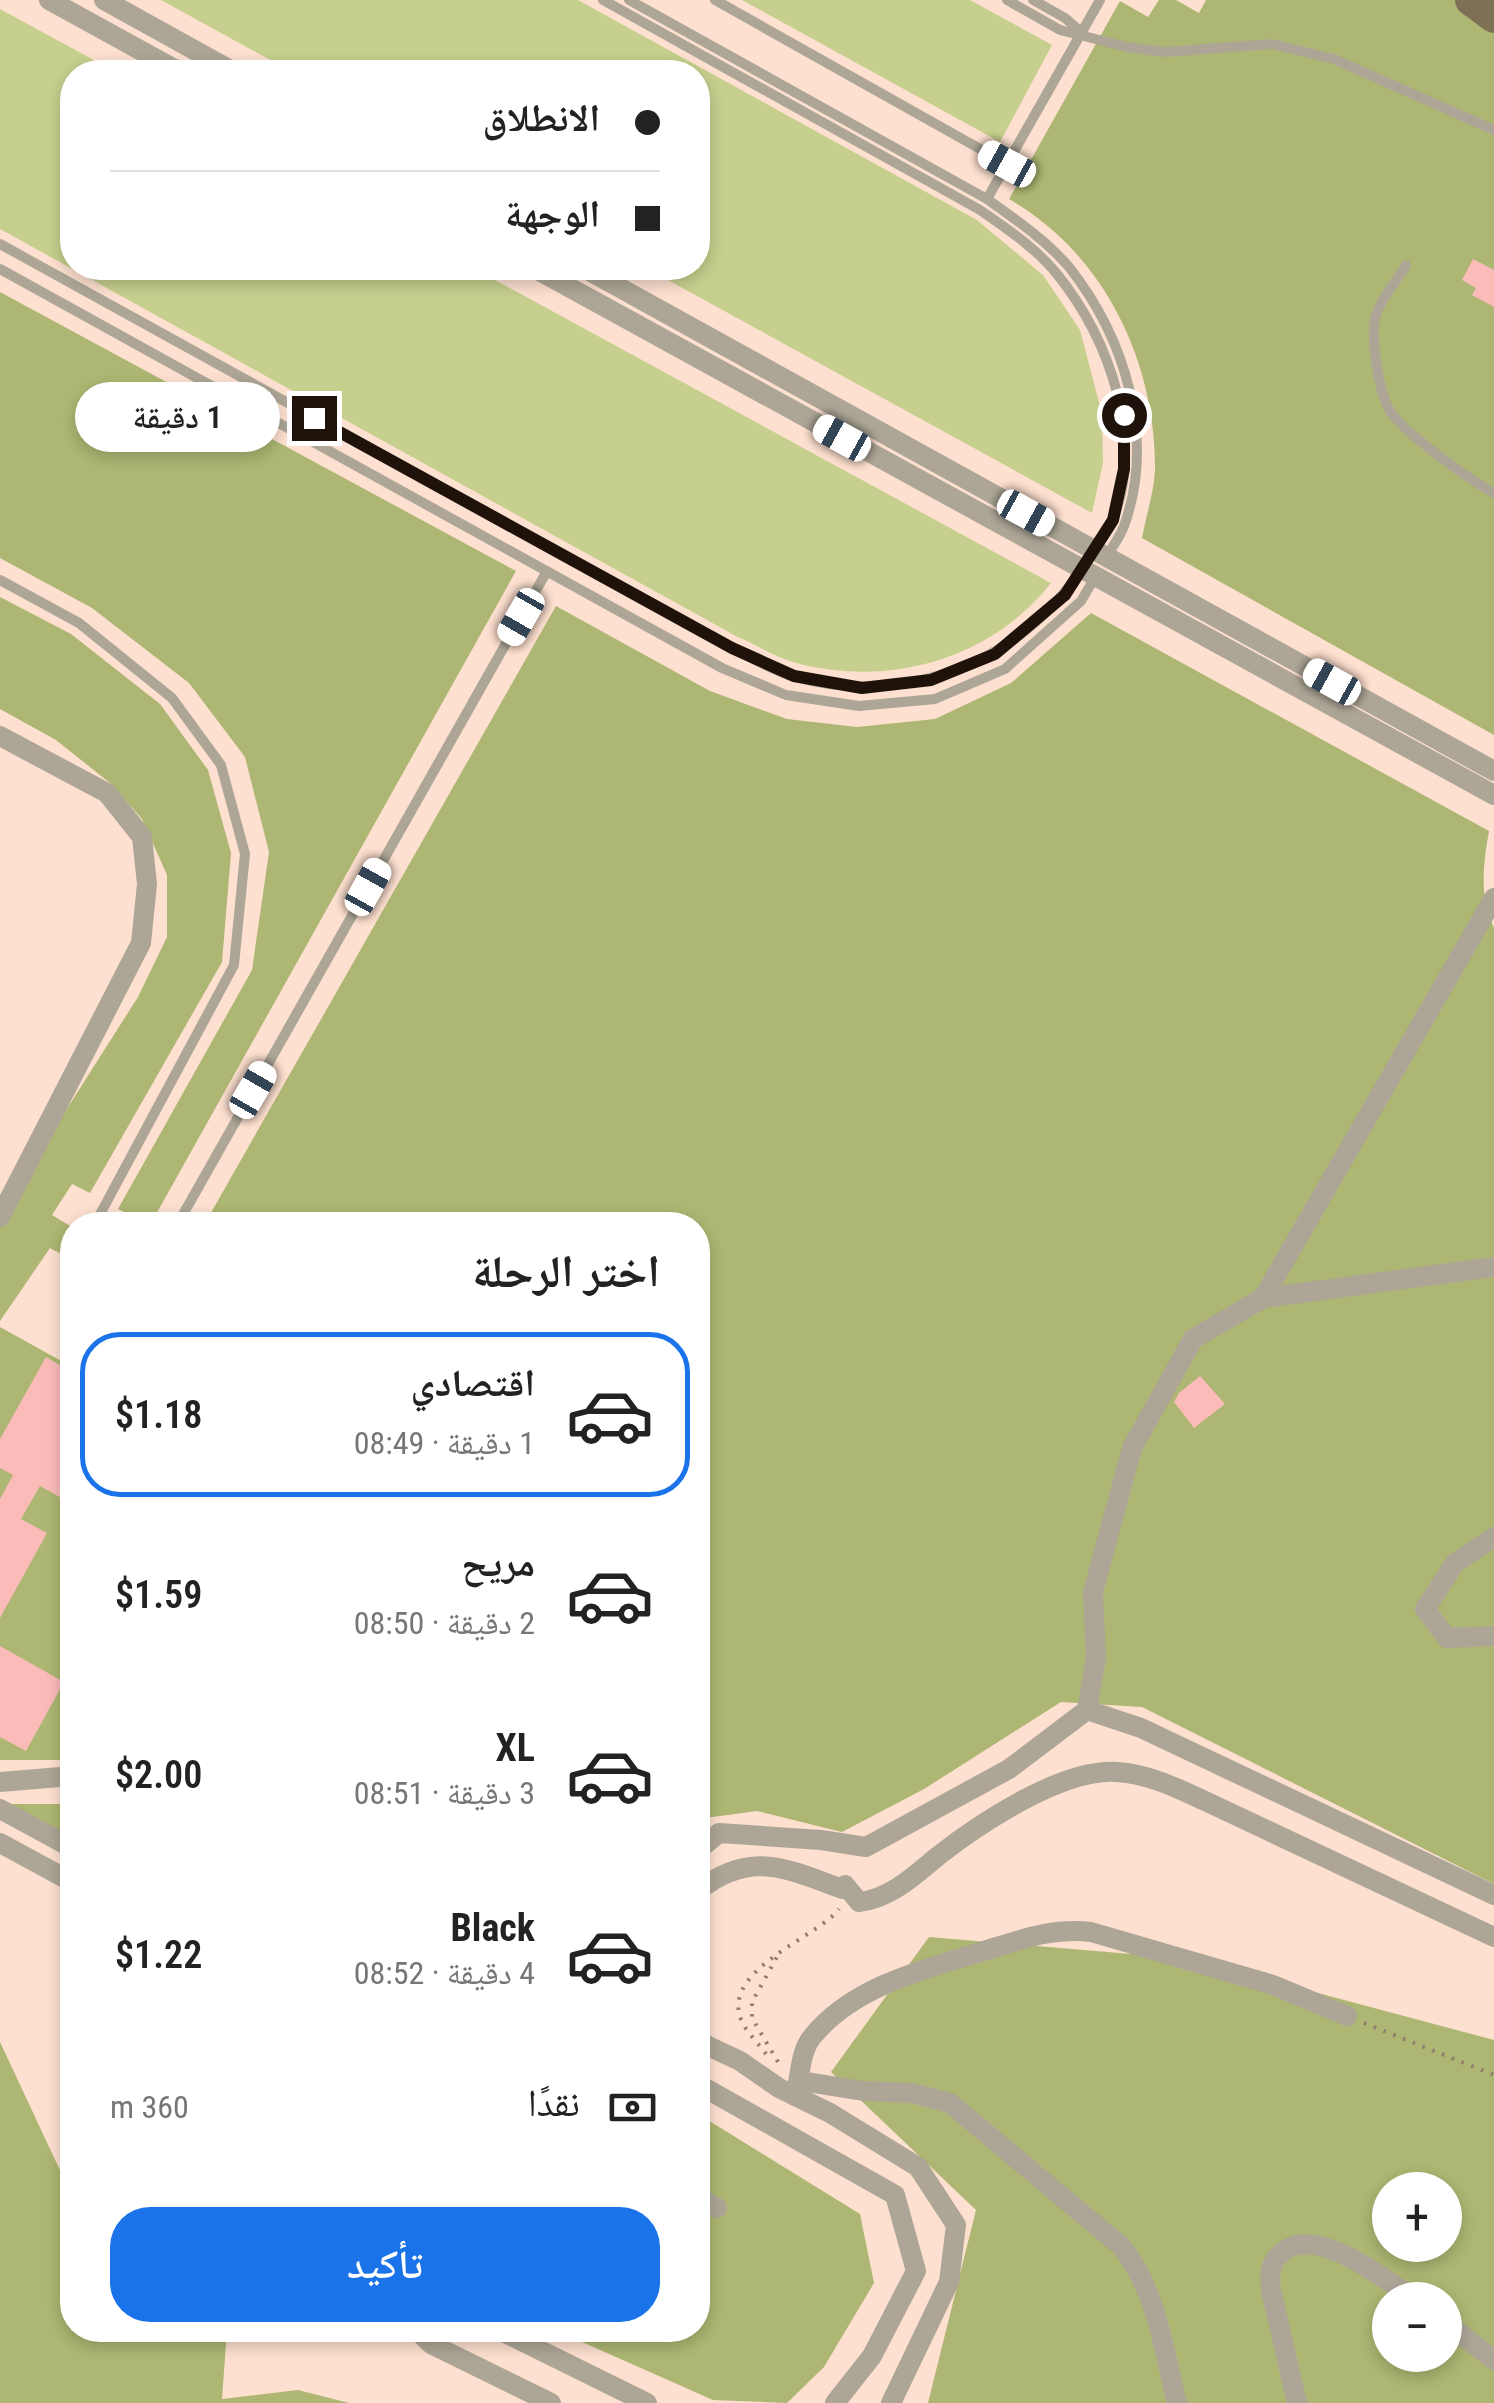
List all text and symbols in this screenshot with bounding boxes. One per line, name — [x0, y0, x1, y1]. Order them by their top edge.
text: الانطلاق — [482, 96, 600, 140]
car — [973, 136, 1041, 192]
text: الوجهة — [505, 192, 600, 236]
callout: 1 دقيقة — [74, 383, 279, 453]
route start — [1102, 393, 1147, 438]
route end — [292, 396, 337, 441]
text: 1 دقيقة — [133, 398, 222, 436]
car — [808, 410, 876, 466]
car — [992, 485, 1060, 541]
car — [493, 584, 549, 650]
car — [1298, 654, 1366, 710]
car — [340, 853, 396, 921]
car — [225, 1057, 281, 1123]
text: اختر الرحلة — [472, 1245, 660, 1298]
text: اقتصادي — [411, 1361, 535, 1405]
icon: car — [565, 1370, 655, 1460]
text: $1.18 — [115, 1393, 202, 1437]
text: 1 دقيقة · 08:49 — [354, 1424, 535, 1462]
text: مريح — [461, 1541, 535, 1585]
icon: car — [565, 1550, 655, 1640]
text: $1.59 — [115, 1573, 202, 1617]
text: 2 دقيقة · 08:50 — [354, 1604, 535, 1642]
text: XL — [496, 1726, 535, 1770]
icon: car — [565, 1730, 655, 1820]
text: $2.00 — [115, 1753, 202, 1797]
text: 3 دقيقة · 08:51 — [354, 1774, 535, 1812]
text: Black — [451, 1906, 535, 1950]
icon: car — [565, 1910, 655, 2000]
text: $1.22 — [115, 1933, 202, 1977]
text: 4 دقيقة · 08:52 — [354, 1954, 535, 1992]
icon: cash — [605, 2080, 660, 2135]
text: نقدًا — [528, 2081, 580, 2125]
text: 360 m — [110, 2088, 189, 2126]
map controls — [1372, 2172, 1462, 2372]
button: + — [1372, 2172, 1462, 2262]
button: تأكيد — [110, 2207, 660, 2322]
button: − — [1372, 2282, 1462, 2372]

